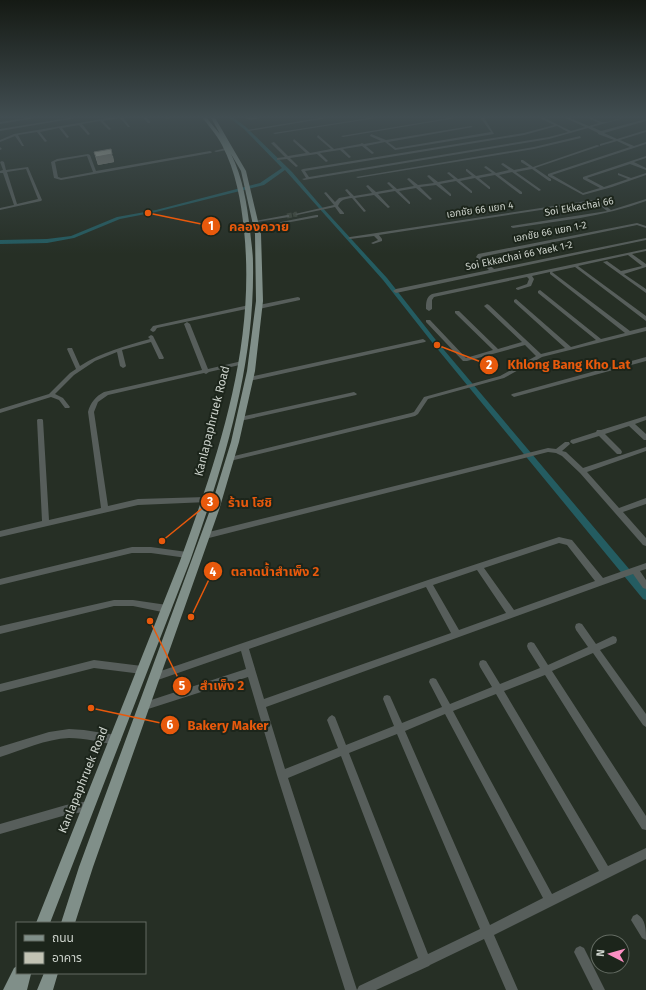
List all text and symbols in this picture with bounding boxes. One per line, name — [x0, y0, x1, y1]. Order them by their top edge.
street label: Soi Ekkachai 66 — [544, 195, 614, 219]
street label: เอกชัย 66 แยก 4 — [446, 199, 515, 221]
callout: คลองควาย — [201, 214, 297, 239]
text: 1 — [208, 219, 214, 233]
text: คลองควาย — [229, 219, 289, 234]
street label: เอกชัย 66 แยก 1-2 — [512, 219, 588, 245]
street label: Soi EkkaChai 66 Yaek 1-2 — [464, 239, 574, 273]
callout: Khlong Bang Kho Lat — [479, 352, 638, 377]
text: Khlong Bang Kho Lat — [508, 357, 631, 372]
text: 2 — [486, 358, 492, 372]
street label: Kanlapaphruek Road — [191, 364, 233, 478]
callout: ร้าน โฮชิ — [200, 490, 280, 515]
text: 3 — [206, 495, 213, 509]
text: ร้าน โฮชิ — [228, 495, 272, 510]
callout: ตลาดน้ำสำเพ็ง 2 — [203, 559, 328, 584]
text: ตลาดน้ำสำเพ็ง 2 — [231, 562, 320, 579]
text: 4 — [210, 565, 217, 579]
callout: สำเพ็ง 2 — [172, 673, 252, 698]
text: สำเพ็ง 2 — [200, 678, 244, 693]
text: 5 — [179, 679, 186, 693]
callout: Bakery Maker — [160, 712, 277, 737]
text: 6 — [167, 718, 174, 732]
text: Bakery Maker — [187, 718, 269, 733]
street label: Kanlapaphruek Road — [55, 725, 111, 835]
legend — [16, 922, 146, 974]
text: ถนน — [52, 931, 74, 945]
north arrow — [590, 934, 630, 974]
text: N — [594, 949, 607, 957]
text: อาคาร — [52, 951, 82, 965]

